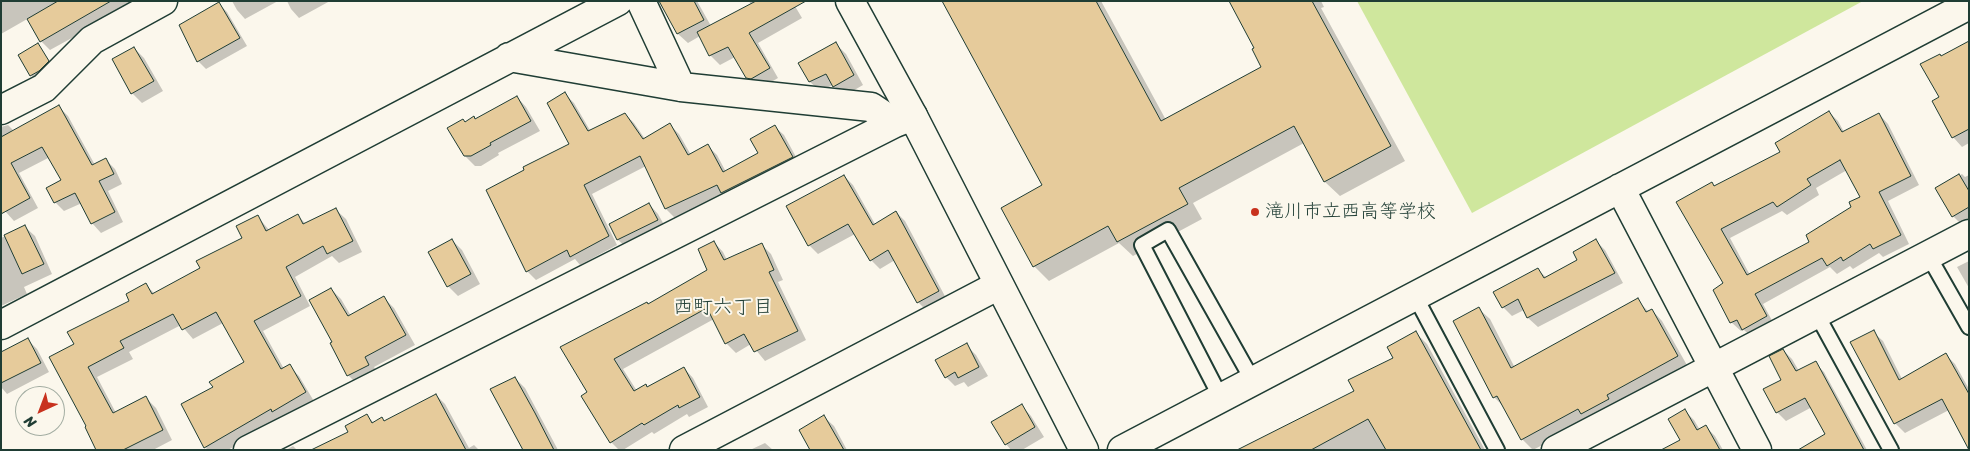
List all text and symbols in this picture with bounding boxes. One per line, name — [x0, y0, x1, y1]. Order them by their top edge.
place label: 滝川市立西高等学校 — [1265, 201, 1436, 223]
marker: 滝川市立西高等学校 — [1249, 206, 1261, 218]
district label: 西町六丁目 — [673, 296, 773, 320]
north arrow — [15, 386, 65, 436]
text: N — [18, 409, 42, 434]

